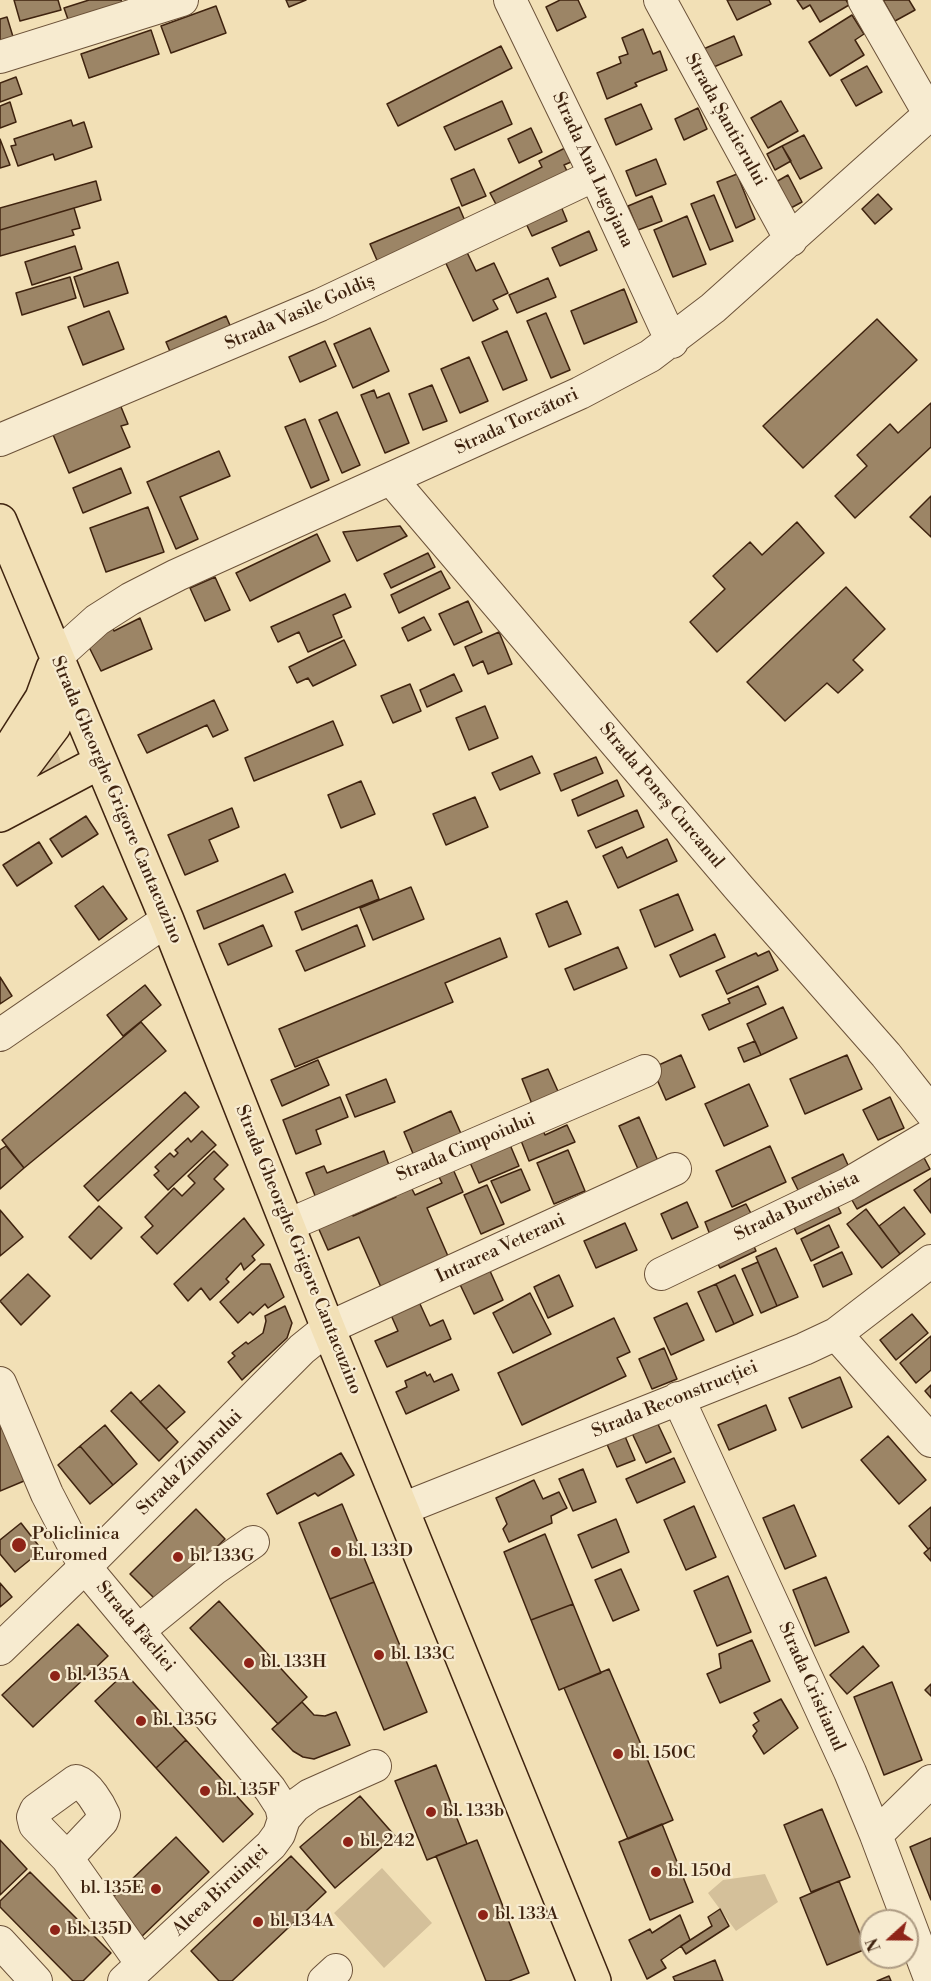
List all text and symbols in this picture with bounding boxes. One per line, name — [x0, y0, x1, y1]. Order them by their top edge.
street label: Strada Șantierului — [680, 50, 770, 190]
street label: Strada Ana Lugojana — [547, 89, 637, 251]
street label: Strada Vasile Goldiș — [222, 270, 378, 356]
street label: Strada Torcători — [452, 384, 582, 460]
street label: Strada Gheorghe Grigore Cantacuzino — [45, 653, 187, 947]
street label: Strada Peneș Curcanul — [594, 719, 728, 873]
street label: Strada Gheorghe Grigore Cantacuzino — [230, 1102, 366, 1398]
street label: Strada Cimpoiului — [393, 1109, 539, 1187]
street label: Strada Burebista — [731, 1167, 863, 1247]
street label: Intrarea Veterani — [433, 1210, 569, 1288]
street label: Strada Reconstrucției — [589, 1357, 761, 1443]
street label: Strada Zimbrului — [133, 1406, 247, 1520]
place label: Policlinica Euromed — [32, 1524, 120, 1567]
marker: Policlinica Euromed — [10, 1536, 28, 1554]
place label: bl. 133D — [348, 1541, 413, 1563]
marker: bl. 133D — [329, 1545, 343, 1559]
place label: bl. 133G — [190, 1546, 254, 1568]
marker: bl. 133G — [171, 1550, 185, 1564]
street label: Strada Făcliei — [91, 1577, 179, 1677]
street label: Strada Cristianul — [773, 1619, 849, 1755]
place label: bl. 133C — [391, 1644, 454, 1666]
marker: bl. 133C — [372, 1648, 386, 1662]
place label: bl. 133H — [261, 1652, 326, 1674]
marker: bl. 133H — [242, 1656, 256, 1670]
place label: bl. 135A — [67, 1665, 130, 1687]
marker: bl. 135A — [48, 1669, 62, 1683]
place label: bl. 135G — [153, 1710, 217, 1732]
marker: bl. 135G — [134, 1714, 148, 1728]
place label: bl. 150C — [630, 1743, 695, 1765]
marker: bl. 150C — [611, 1747, 625, 1761]
place label: bl. 135F — [217, 1780, 280, 1802]
marker: bl. 135F — [198, 1784, 212, 1798]
place label: bl. 133b — [443, 1801, 504, 1823]
marker: bl. 133b — [424, 1805, 438, 1819]
place label: bl. 242 — [360, 1831, 415, 1853]
marker: bl. 242 — [341, 1835, 355, 1849]
street label: Aleea Biruinței — [168, 1841, 274, 1941]
place label: bl. 150d — [668, 1861, 731, 1883]
marker: bl. 150d — [649, 1865, 663, 1879]
place label: bl. 135E — [81, 1878, 144, 1900]
marker: bl. 135E — [149, 1882, 163, 1896]
place label: bl. 133A — [495, 1904, 558, 1926]
marker: bl. 133A — [476, 1908, 490, 1922]
north arrow — [859, 1909, 919, 1969]
place label: bl. 134A — [270, 1911, 334, 1933]
marker: bl. 134A — [251, 1915, 265, 1929]
place label: bl. 135D — [67, 1919, 132, 1941]
marker: bl. 135D — [48, 1923, 62, 1937]
text: N — [862, 1935, 886, 1954]

